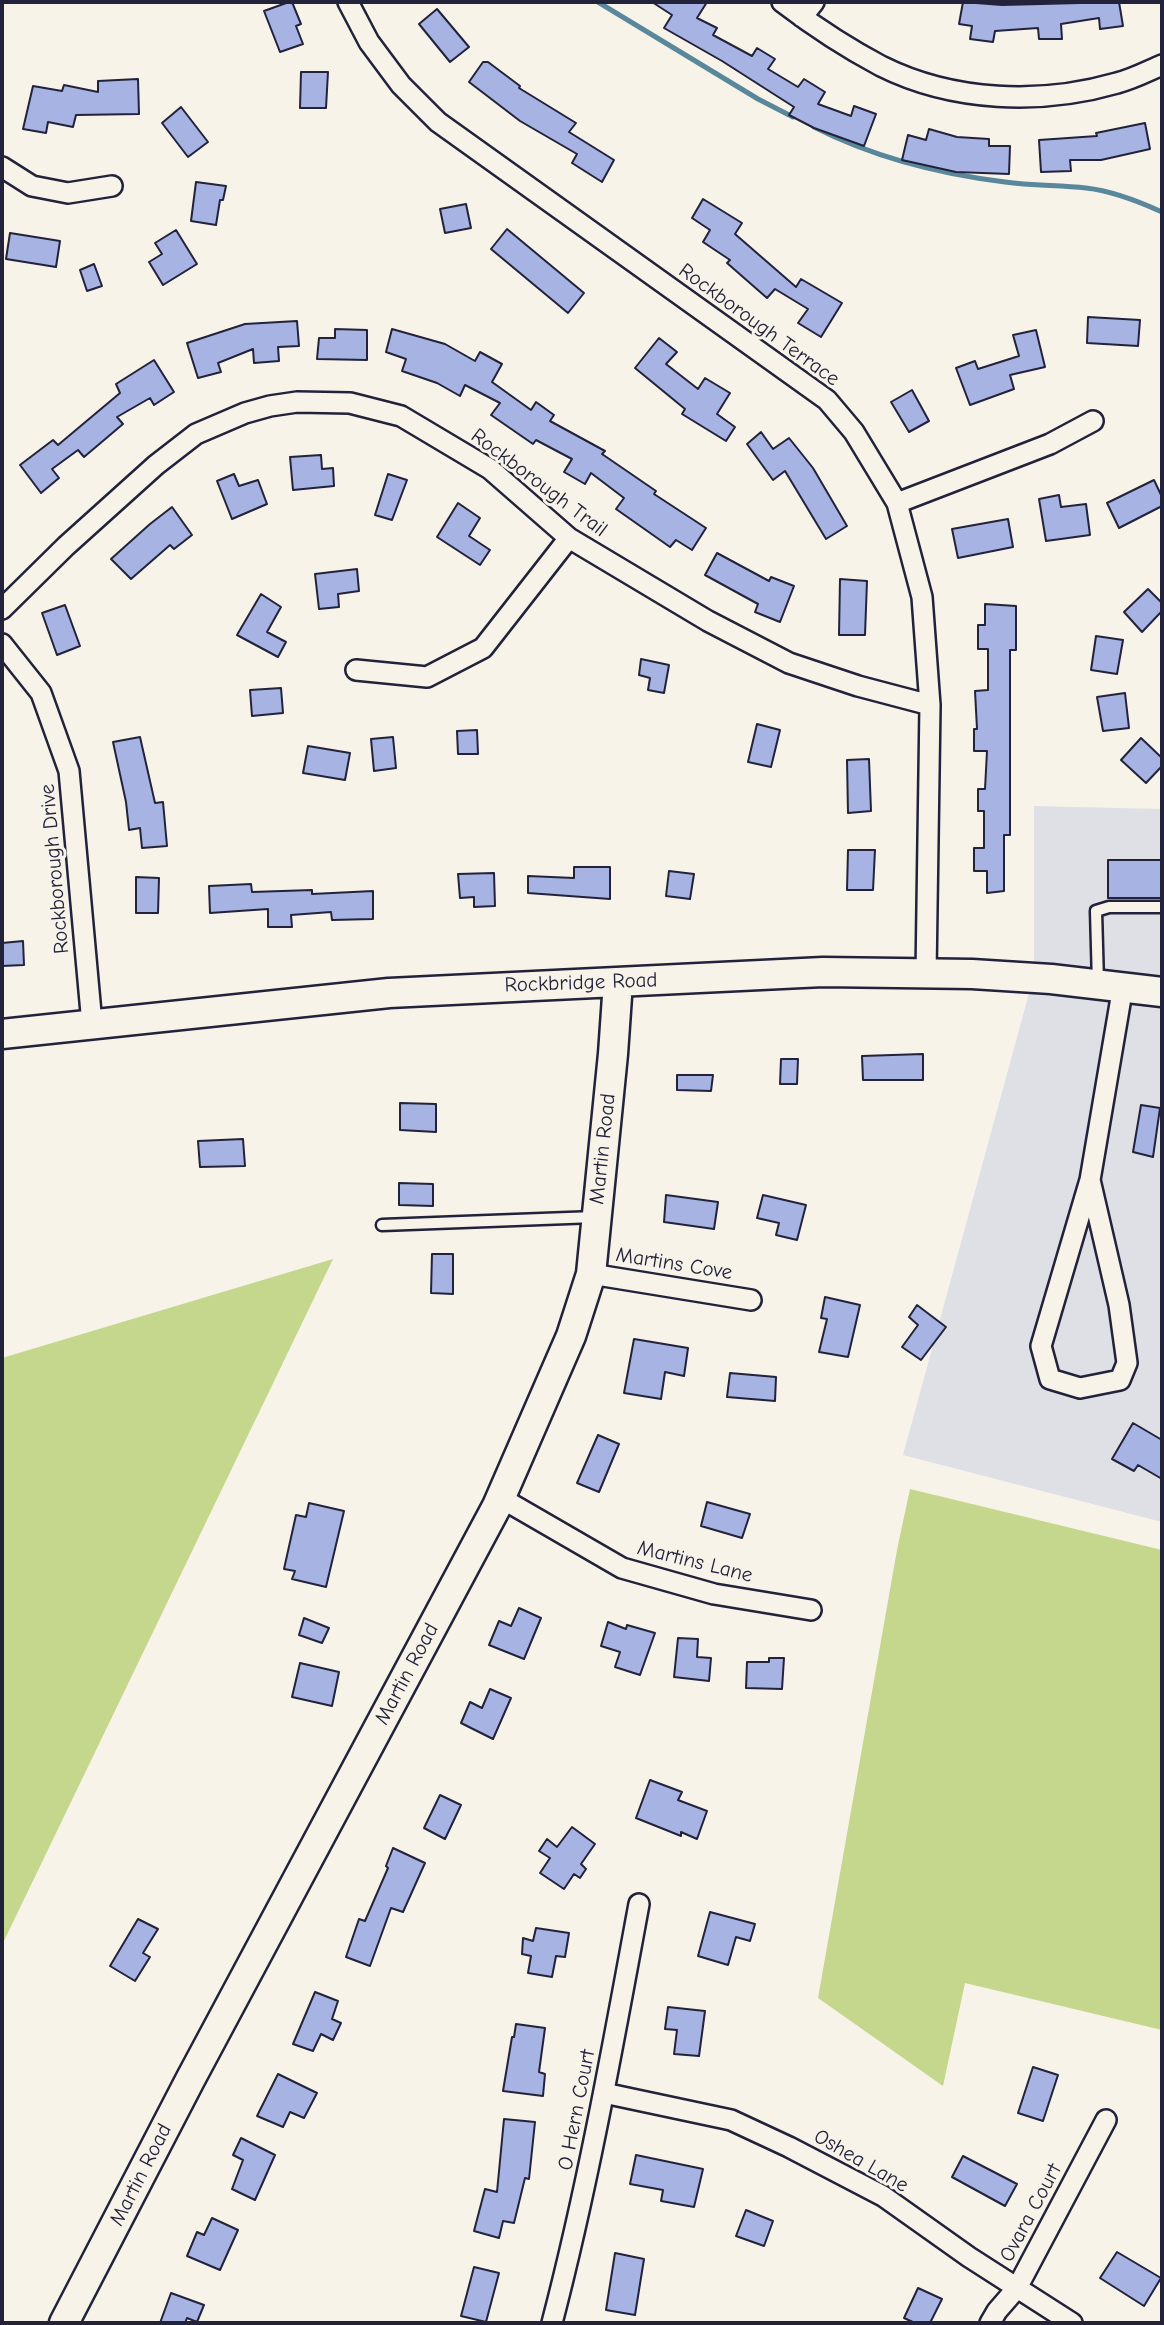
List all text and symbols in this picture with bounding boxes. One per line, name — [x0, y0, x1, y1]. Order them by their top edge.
street label: Rockborough Terrace — [674, 258, 844, 392]
street label: Rockborough Trail — [466, 423, 612, 543]
street label: Rockborough Drive — [35, 783, 75, 955]
street label: Rockbridge Road — [504, 968, 658, 998]
street label: Martin Road — [585, 1092, 621, 1206]
street label: Martins Cove — [614, 1242, 734, 1286]
street label: Martins Lane — [635, 1535, 755, 1589]
street label: Martin Road — [370, 1619, 444, 1729]
street label: O Hern Court — [553, 2048, 601, 2172]
street label: Martin Road — [104, 2120, 178, 2230]
street label: Oshea Lane — [809, 2124, 913, 2198]
street label: Ovara Court — [995, 2160, 1067, 2266]

